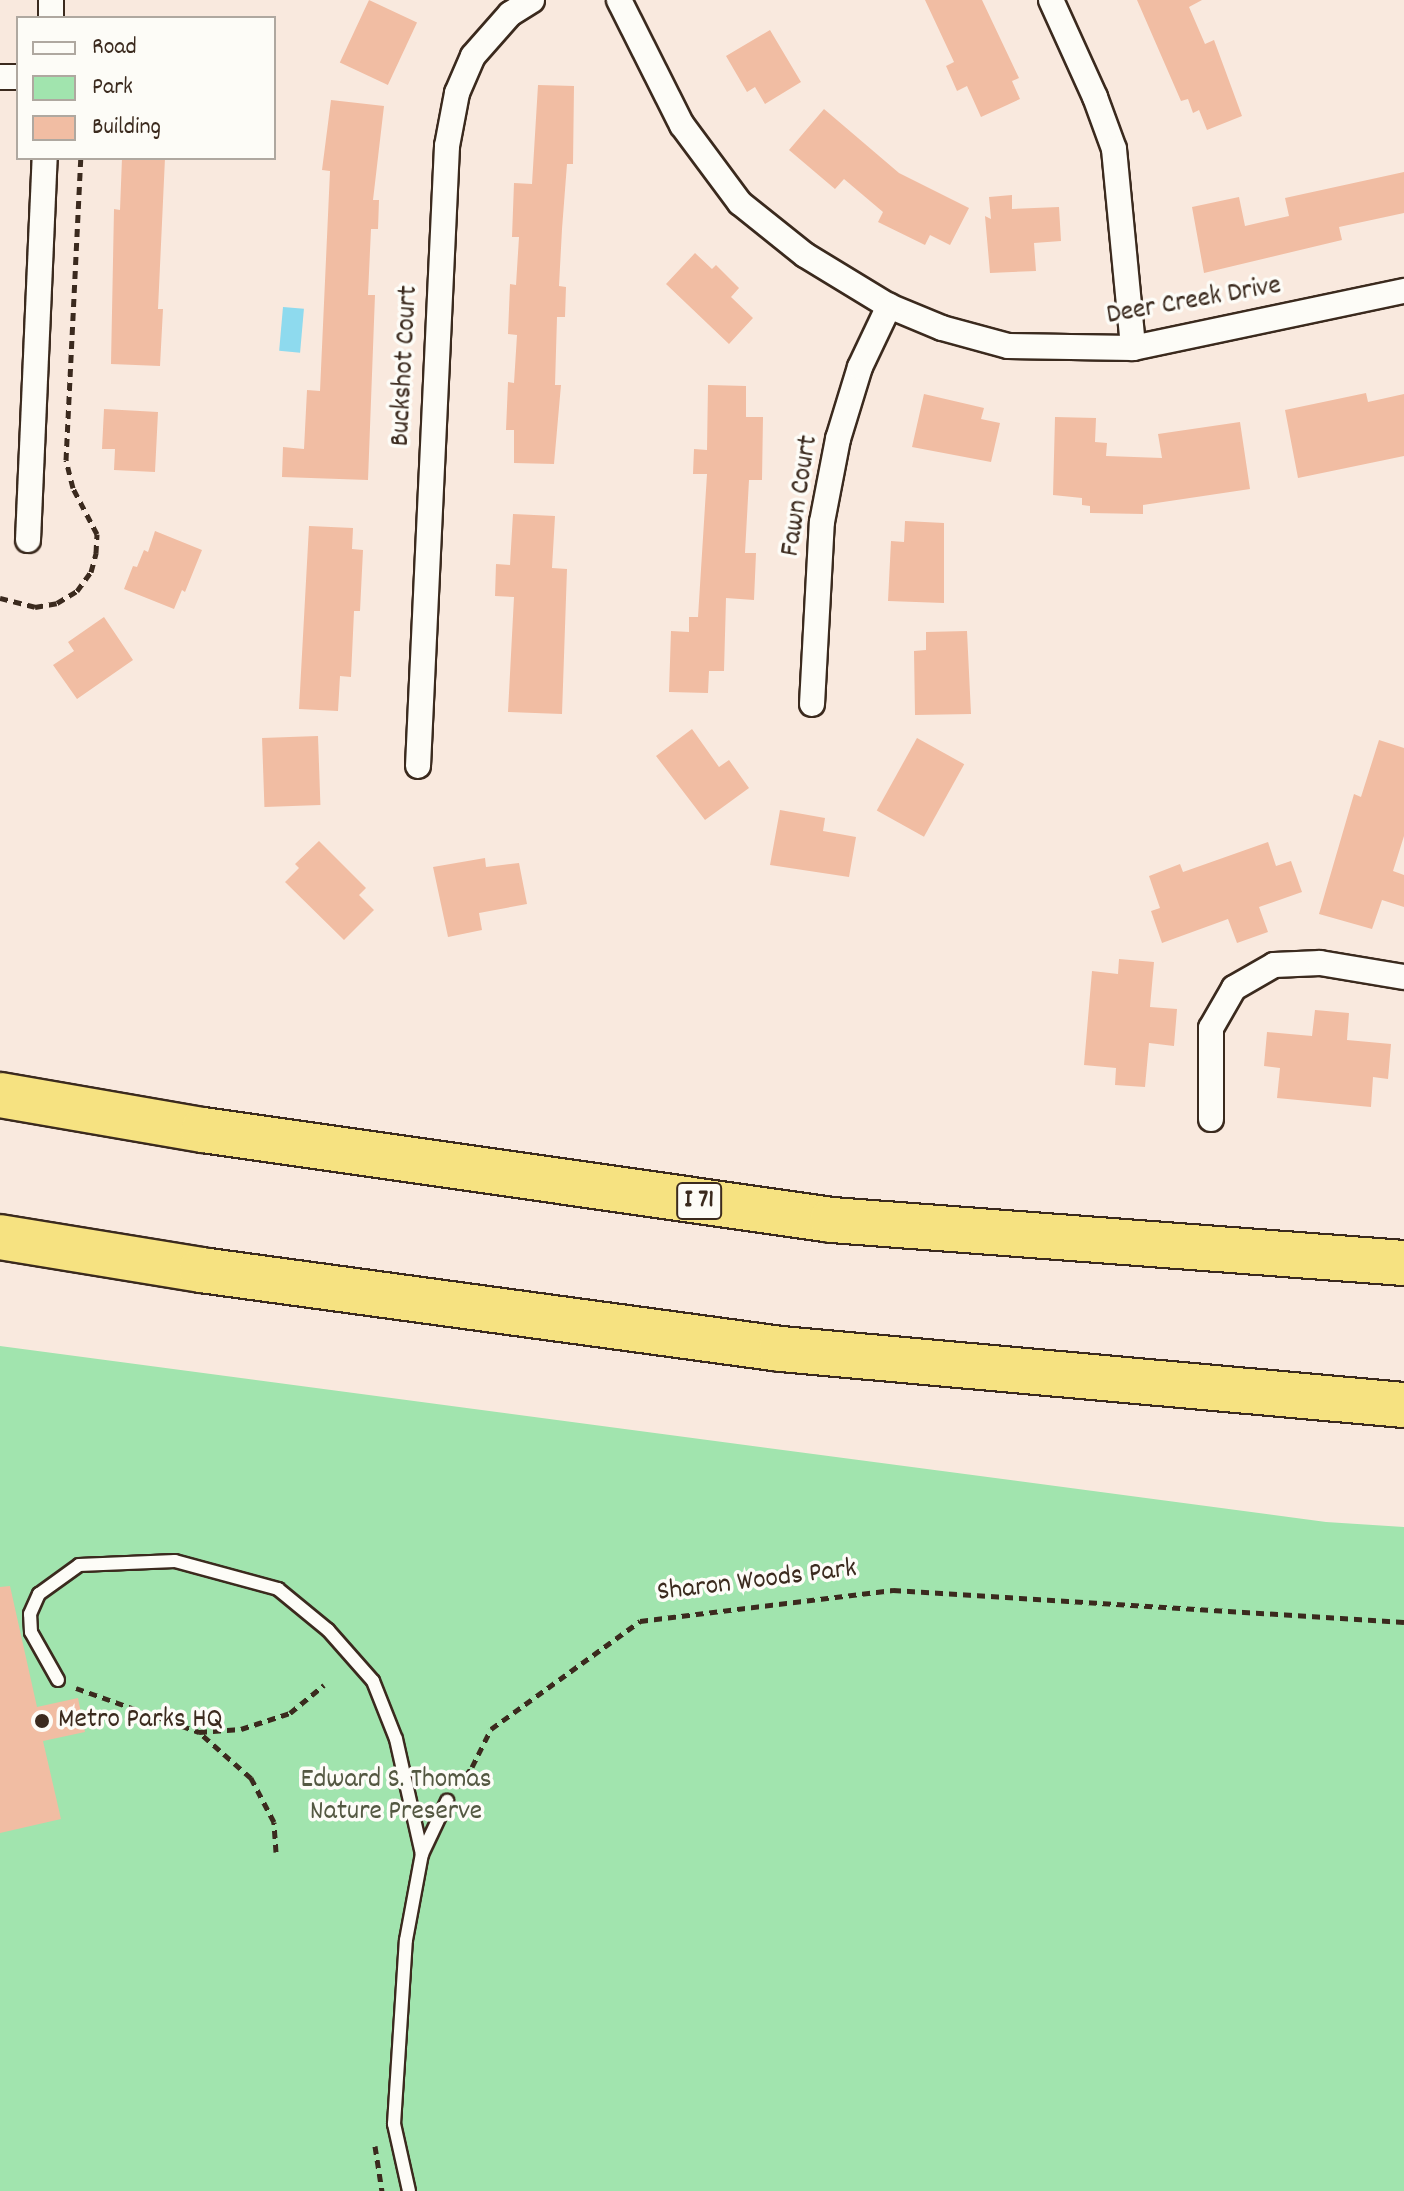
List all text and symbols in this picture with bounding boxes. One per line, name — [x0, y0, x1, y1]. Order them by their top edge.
legend — [16, 16, 276, 160]
text: Road — [92, 31, 137, 65]
text: Park — [92, 71, 133, 105]
text: Building — [92, 111, 161, 145]
street label: Deer Creek Drive — [1104, 270, 1284, 334]
street label: Buckshot Court — [385, 285, 427, 447]
street label: Fawn Court — [775, 433, 827, 559]
road number: I 71 — [675, 1179, 723, 1223]
street label: Sharon Woods Park — [655, 1553, 859, 1611]
place label: Metro Parks HQ — [58, 1704, 223, 1738]
marker: Metro Parks HQ — [33, 1712, 51, 1730]
park label: Edward S. Thomas Nature Preserve — [301, 1764, 491, 1830]

